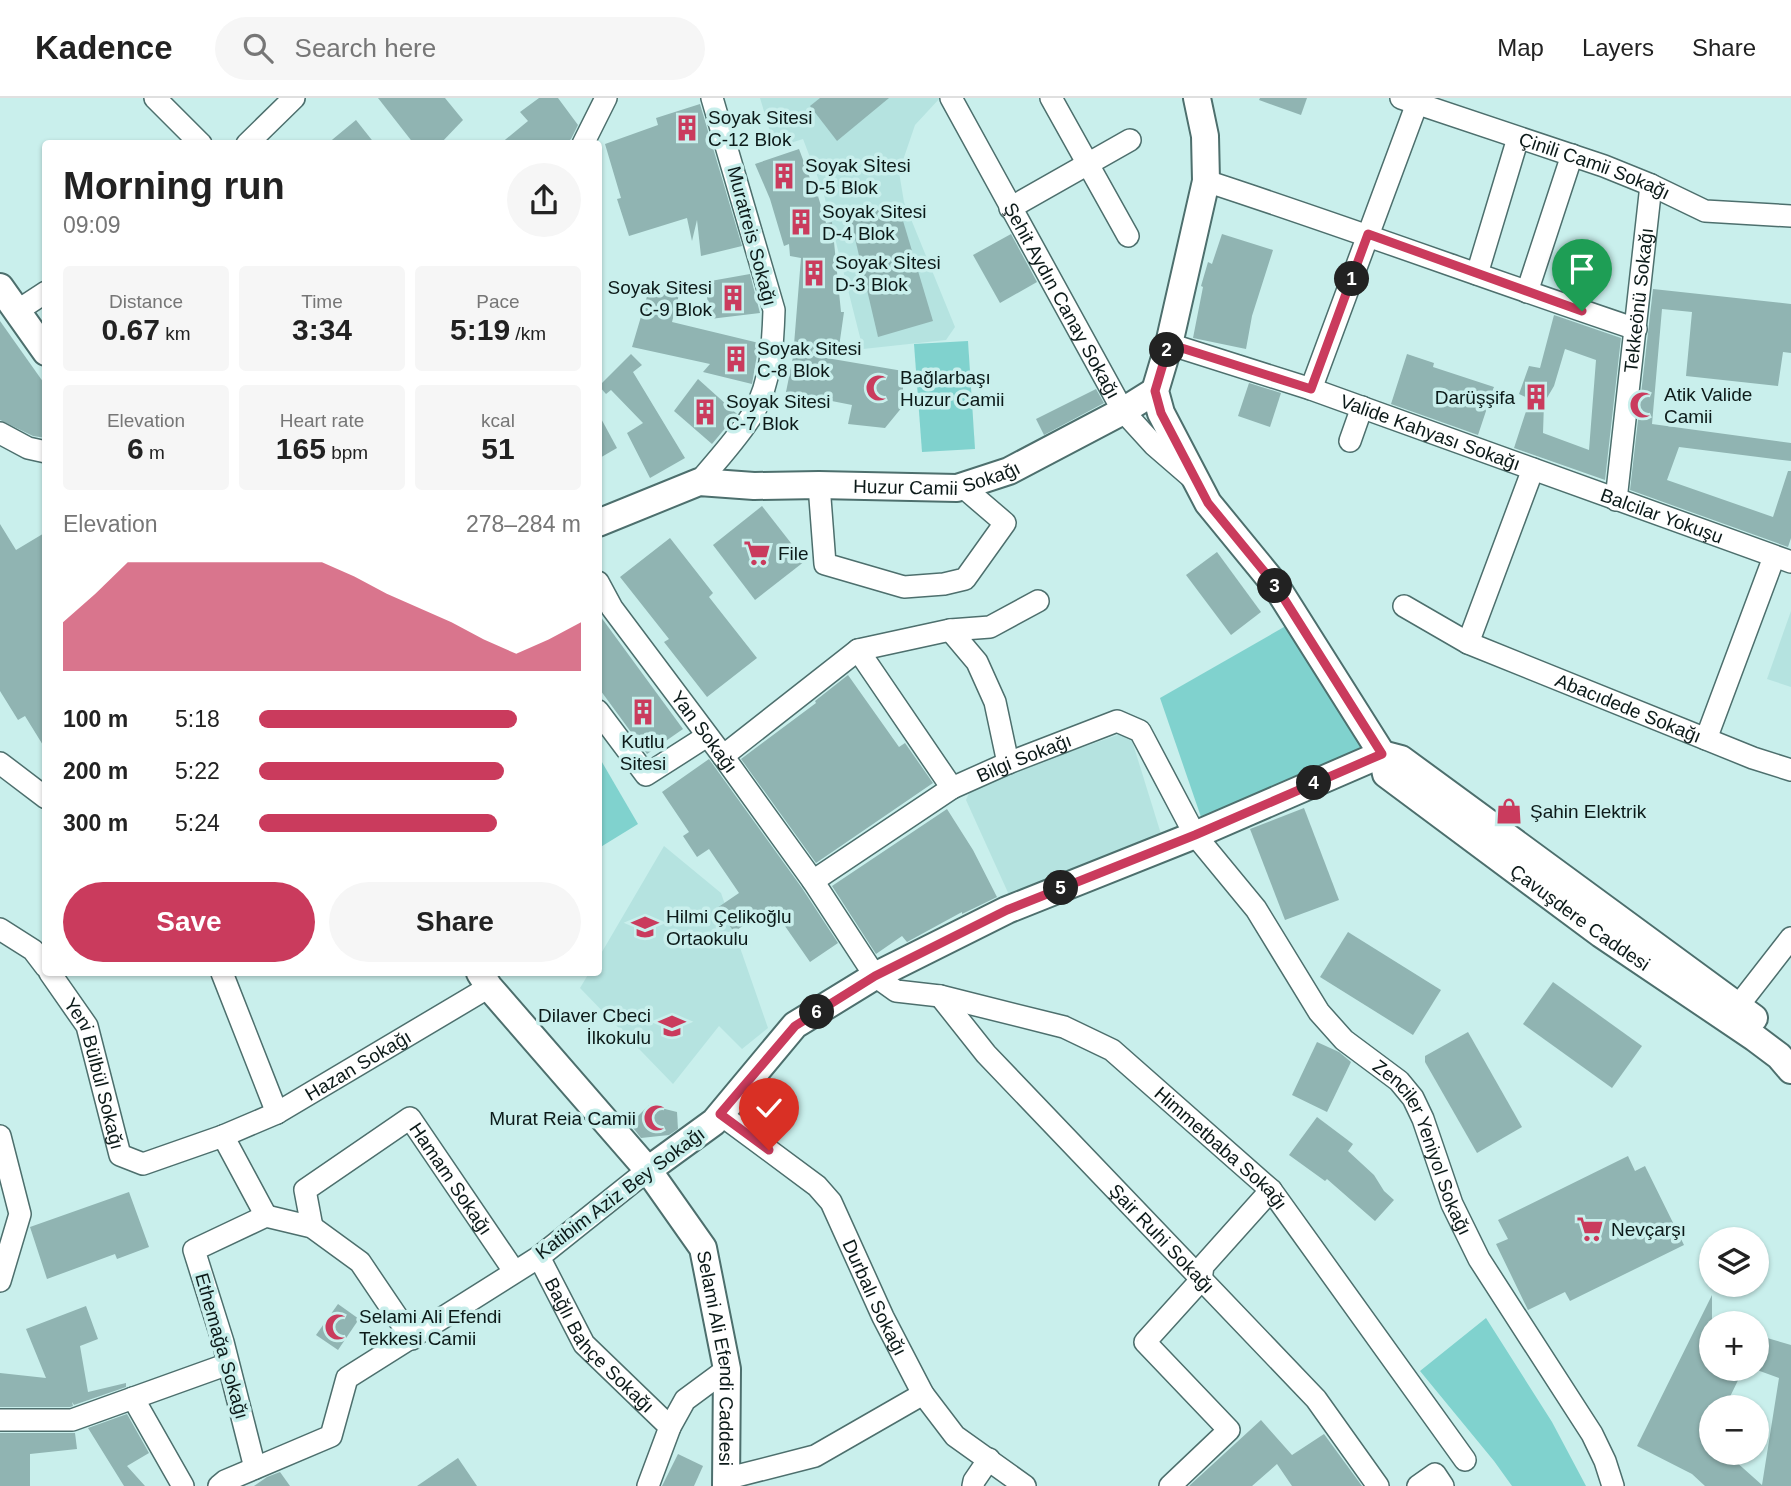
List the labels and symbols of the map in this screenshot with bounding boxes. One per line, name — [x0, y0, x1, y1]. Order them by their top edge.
place label: Soyak Sitesi C-12 Blok — [708, 107, 813, 150]
building icon: Soyak Sitesi C-12 Blok — [672, 113, 702, 143]
street label: Çinili Camii Sokağı — [1516, 128, 1674, 203]
place label: Soyak Sİtesi D-5 Blok — [805, 155, 911, 198]
building icon: Soyak Sİtesi D-5 Blok — [769, 161, 799, 191]
street label: Muratreis Sokağı — [723, 164, 781, 308]
street label: Şehit Aydın Canay Sokağı — [1000, 199, 1125, 402]
place label: Soyak Sitesi D-4 Blok — [822, 201, 927, 244]
building icon: Soyak Sitesi D-4 Blok — [786, 207, 816, 237]
street label: Tekkeönü Sokağı — [1620, 227, 1657, 374]
pin — [1552, 239, 1612, 311]
place label: Soyak Sİtesi D-3 Blok — [835, 252, 941, 295]
building icon: Soyak Sİtesi D-3 Blok — [799, 258, 829, 288]
pin: 1 — [1334, 262, 1370, 296]
place label: Soyak Sitesi C-9 Blok — [607, 277, 712, 320]
building icon: Soyak Sitesi C-9 Blok — [718, 283, 748, 313]
pin: 2 — [1150, 332, 1184, 368]
place label: Soyak Sitesi C-8 Blok — [757, 338, 862, 381]
building icon: Soyak Sitesi C-8 Blok — [721, 344, 751, 374]
place label: Bağlarbaşı Huzur Camii — [900, 367, 1005, 410]
mosque icon: Bağlarbaşı Huzur Camii — [864, 373, 894, 403]
building icon: Darüşşifa — [1521, 382, 1551, 412]
place label: Atik Valide Camii — [1664, 384, 1752, 427]
place label: Darüşşifa — [1435, 387, 1515, 408]
street label: Valide Kahyası Sokağı — [1338, 390, 1523, 474]
mosque icon: Atik Valide Camii — [1628, 390, 1658, 420]
place label: Soyak Sitesi C-7 Blok — [726, 391, 831, 434]
building icon: Soyak Sitesi C-7 Blok — [690, 397, 720, 427]
street label: Huzur Camii Sokağı — [853, 457, 1023, 499]
street label: Balcilar Yokuşu — [1598, 484, 1726, 547]
supermarket icon: File — [742, 538, 772, 568]
place label: File — [778, 543, 809, 564]
pin: 3 — [1258, 568, 1292, 603]
street label: Abacıdede Sokağı — [1553, 669, 1704, 747]
street label: Yan Sokağı — [667, 687, 742, 777]
building icon: Kutlu Sitesi — [628, 697, 658, 727]
street label: Bilgi Sokağı — [973, 729, 1074, 786]
place label: Kutlu Sitesi — [620, 731, 666, 774]
pin: 4 — [1296, 766, 1332, 800]
shop icon: Şahin Elektrik — [1494, 796, 1524, 826]
place label: Şahin Elektrik — [1530, 801, 1647, 822]
street label: Çavuşdere Caddesi — [1506, 860, 1654, 974]
pin: 5 — [1044, 870, 1078, 906]
place label: Hilmi Çelikoğlu Ortaokulu — [666, 906, 792, 949]
school or university icon: Hilmi Çelikoğlu Ortaokulu — [630, 912, 660, 942]
street label: Yeni Bülbül Sokağı — [60, 994, 129, 1151]
pin: 6 — [800, 995, 834, 1030]
place label: Dilaver Cbeci İlkokulu — [538, 1005, 651, 1048]
school or university icon: Dilaver Cbeci İlkokulu — [657, 1011, 687, 1041]
street label: Hazan Sokağı — [301, 1025, 415, 1104]
street label: Zenciler Yeniyol Sokağı — [1369, 1055, 1476, 1238]
pin — [739, 1078, 799, 1150]
street label: Himmetbaba Sokağı — [1151, 1082, 1292, 1213]
mosque icon: Murat Reia Camii — [642, 1103, 672, 1133]
place label: Murat Reia Camii — [489, 1108, 636, 1129]
street label: Hamam Sokağı — [406, 1118, 497, 1238]
street label: Katibim Aziz Bey Sokağı — [531, 1123, 709, 1263]
street label: Şair Ruhi Sokağı — [1105, 1179, 1219, 1297]
supermarket icon: Nevçarşı — [1575, 1214, 1605, 1244]
place label: Nevçarşı — [1611, 1219, 1686, 1240]
street label: Durbalı Sokağı — [839, 1236, 912, 1359]
street label: Selami Ali Efendi Caddesi — [693, 1248, 738, 1466]
street label: Ethemağa Sokağı — [191, 1271, 253, 1421]
street label: Bağlı Bahçe Sokağı — [541, 1274, 659, 1417]
place label: Selami Ali Efendi Tekkesi Camii — [359, 1306, 502, 1349]
mosque icon: Selami Ali Efendi Tekkesi Camii — [323, 1312, 353, 1342]

